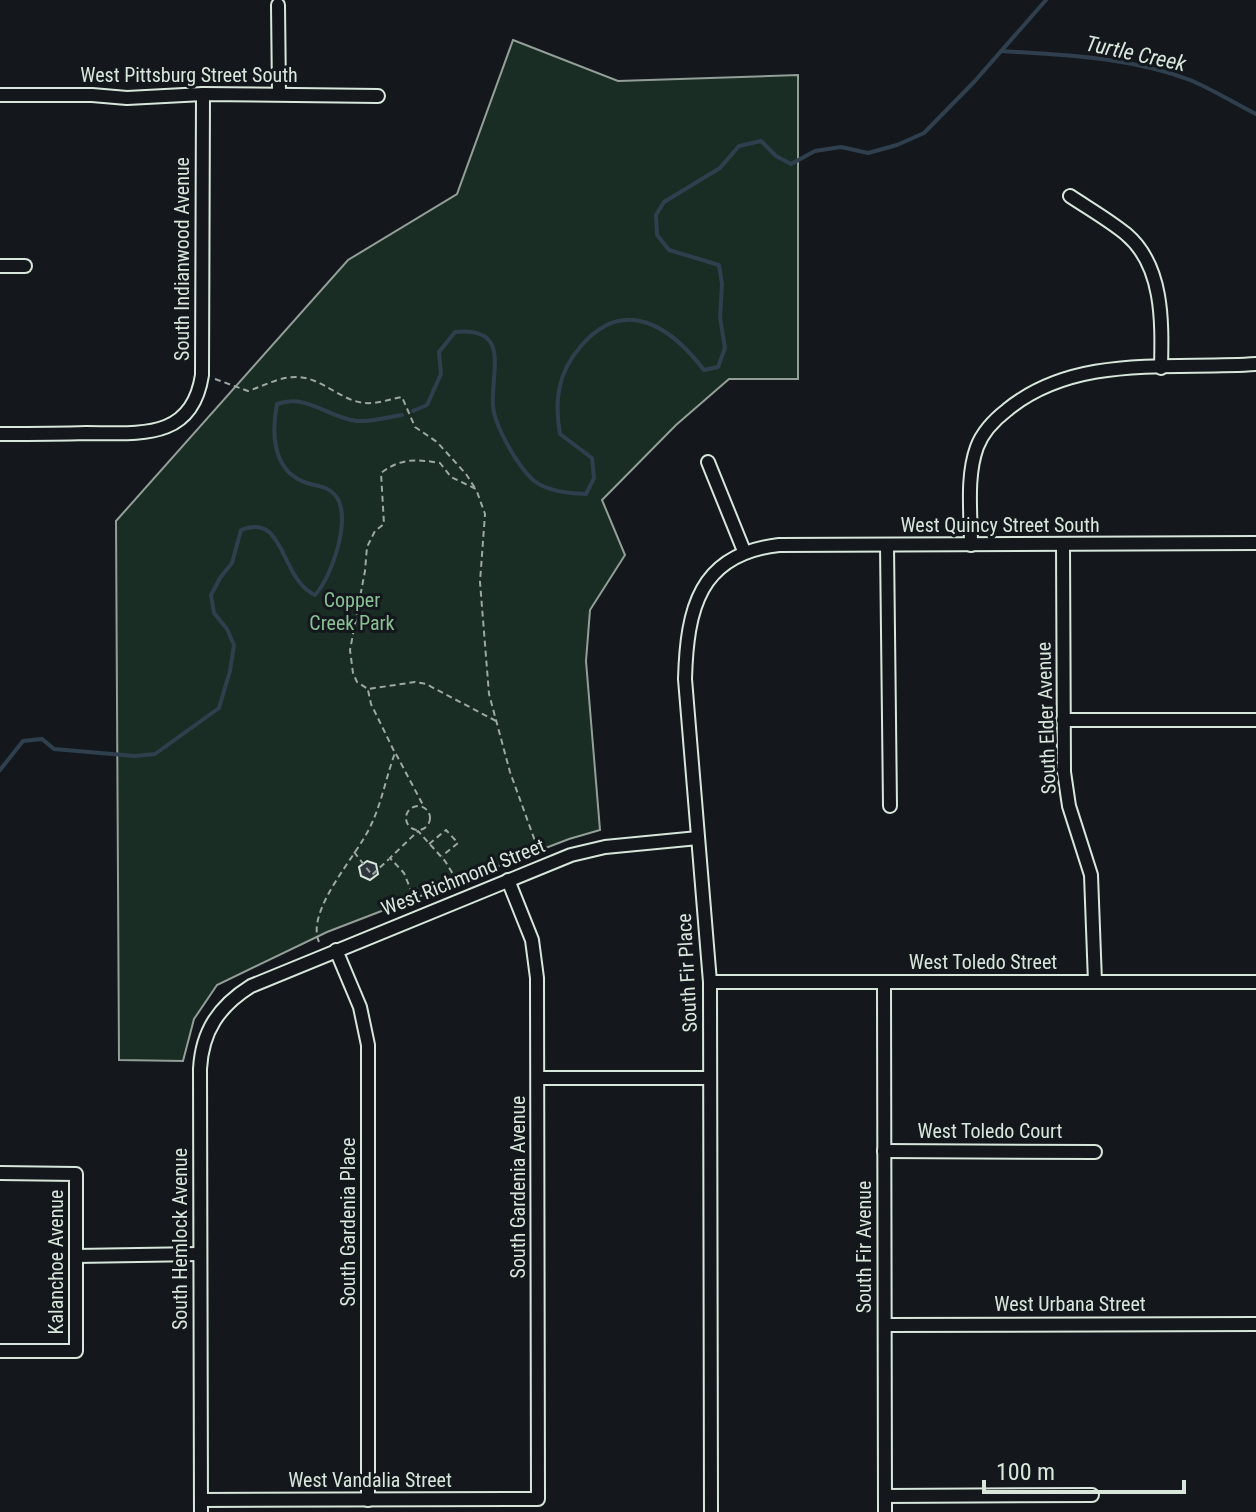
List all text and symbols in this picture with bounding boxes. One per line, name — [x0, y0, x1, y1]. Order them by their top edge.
water label: Turtle Creek — [1084, 31, 1189, 76]
street label: West Pittsburg Street South — [80, 63, 298, 87]
street label: South Indianwood Avenue — [170, 157, 194, 361]
street label: West Quincy Street South — [900, 513, 1100, 537]
park label: Copper Creek Park — [309, 588, 395, 635]
street label: South Elder Avenue — [1031, 641, 1061, 795]
street label: West Richmond Street — [378, 833, 548, 921]
street label: South Fir Place — [672, 913, 702, 1033]
street label: West Toledo Street — [909, 950, 1057, 974]
street label: South Gardenia Avenue — [506, 1096, 530, 1278]
street label: West Toledo Court — [917, 1119, 1063, 1143]
street label: South Gardenia Place — [336, 1137, 360, 1307]
street label: South Hemlock Avenue — [168, 1148, 192, 1330]
street label: South Fir Avenue — [852, 1181, 876, 1313]
street label: Kalanchoe Avenue — [44, 1190, 68, 1334]
street label: West Urbana Street — [994, 1292, 1146, 1316]
scale bar — [984, 1444, 1184, 1494]
text: 100 m — [996, 1458, 1055, 1486]
street label: West Vandalia Street — [288, 1468, 452, 1492]

